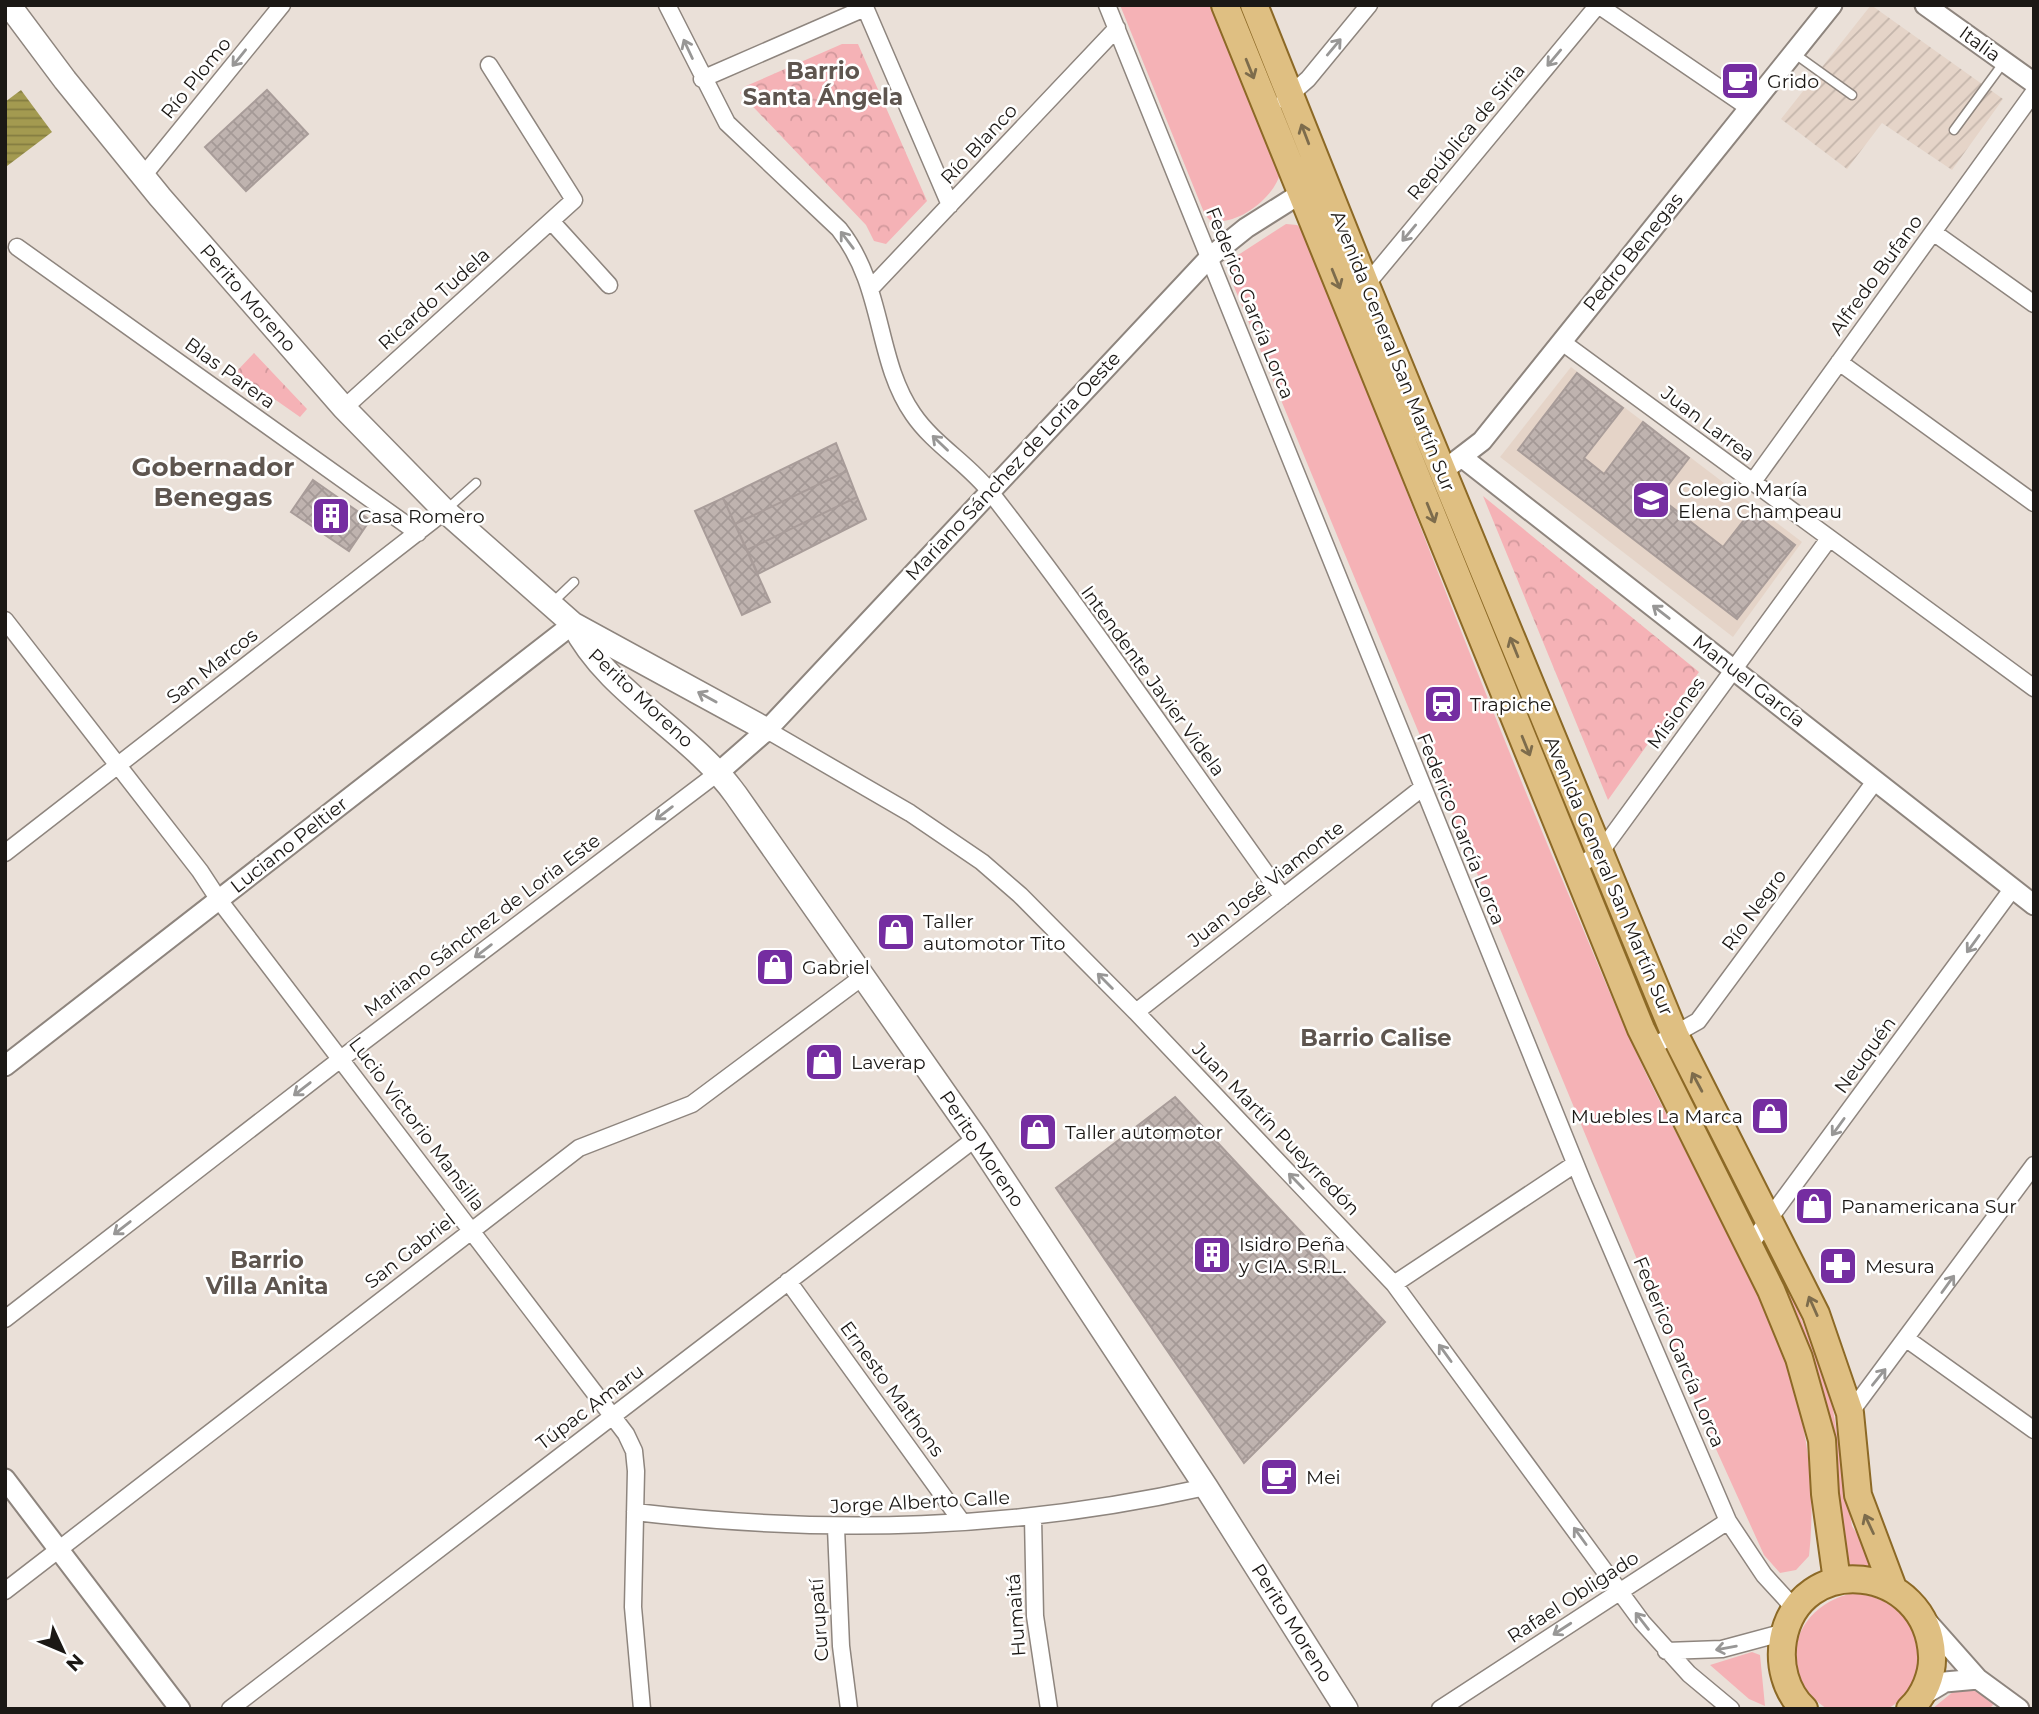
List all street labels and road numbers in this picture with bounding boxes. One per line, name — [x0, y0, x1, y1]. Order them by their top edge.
street label: Italia — [1955, 21, 2005, 67]
street label: Río Plomo — [156, 32, 236, 124]
street label: República de Siria — [1402, 59, 1530, 205]
street label: Río Blanco — [936, 99, 1022, 189]
street label: Pedro Benegas — [1578, 188, 1688, 316]
street label: Federico García Lorca — [1201, 204, 1299, 402]
street label: Avenida General San Martín Sur — [1326, 207, 1460, 495]
street label: Alfredo Bufano — [1825, 210, 1927, 340]
street label: Perito Moreno — [195, 239, 301, 357]
street label: Ricardo Tudela — [374, 243, 494, 355]
street label: Blas Parera — [180, 332, 280, 414]
street label: Mariano Sánchez de Loria Oeste — [901, 347, 1125, 585]
street label: Juan Larrea — [1656, 381, 1759, 467]
street label: Intendente Javier Videla — [1076, 581, 1230, 781]
street label: San Marcos — [162, 623, 262, 709]
street label: Manuel García — [1688, 630, 1810, 732]
street label: Perito Moreno — [584, 643, 698, 753]
street label: Misiones — [1642, 673, 1710, 753]
street label: Federico García Lorca — [1412, 730, 1510, 928]
street label: Avenida General San Martín Sur — [1540, 733, 1678, 1019]
street label: Luciano Peltier — [226, 792, 352, 898]
street label: Juan José Viamonte — [1183, 816, 1349, 953]
street label: Mariano Sánchez de Loria Este — [359, 829, 605, 1021]
street label: Río Negro — [1717, 865, 1791, 955]
street label: Neuquén — [1829, 1012, 1901, 1098]
street label: Lucio Victorio Mansilla — [344, 1032, 490, 1216]
street label: Juan Martín Pueyrredón — [1187, 1037, 1365, 1220]
street label: Perito Moreno — [935, 1087, 1029, 1212]
street label: San Gabriel — [360, 1208, 460, 1294]
street label: Federico García Lorca — [1628, 1253, 1730, 1451]
street label: Ernesto Mathons — [835, 1317, 949, 1461]
street label: Túpac Amaru — [532, 1359, 648, 1455]
street label: Jorge Alberto Calle — [829, 1486, 1010, 1518]
street label: Rafael Obligado — [1503, 1546, 1643, 1648]
street label: Perito Moreno — [1246, 1560, 1338, 1686]
street label: Humaitá — [1002, 1573, 1030, 1657]
street label: Curupatí — [805, 1577, 833, 1662]

